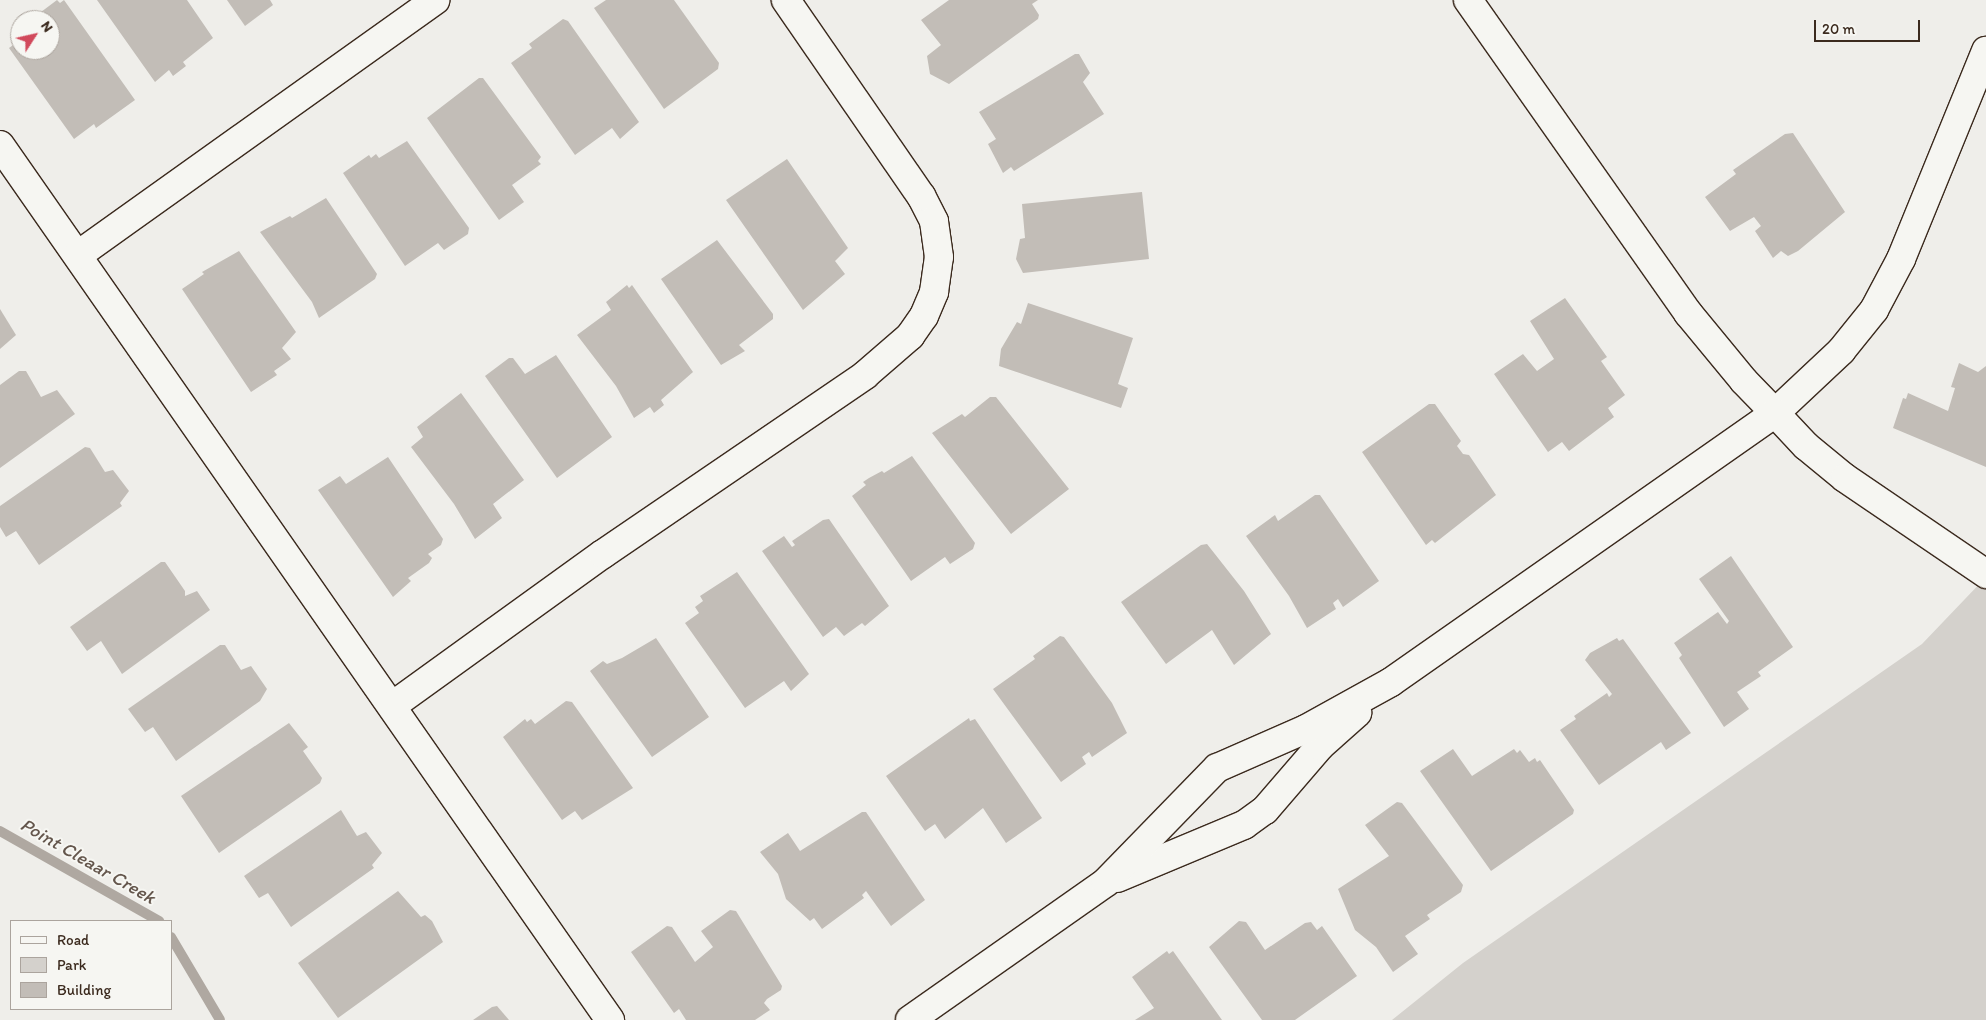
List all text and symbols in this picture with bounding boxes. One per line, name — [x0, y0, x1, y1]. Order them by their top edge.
north arrow — [10, 10, 60, 60]
scale bar — [1816, 10, 1922, 42]
text: N — [37, 18, 57, 35]
text: 20 m — [1822, 20, 1855, 38]
water label: Point Cleaar Creek — [17, 813, 159, 909]
legend — [10, 920, 172, 1010]
text: Road — [57, 931, 89, 949]
text: Park — [57, 956, 87, 974]
text: Building — [57, 981, 111, 999]

